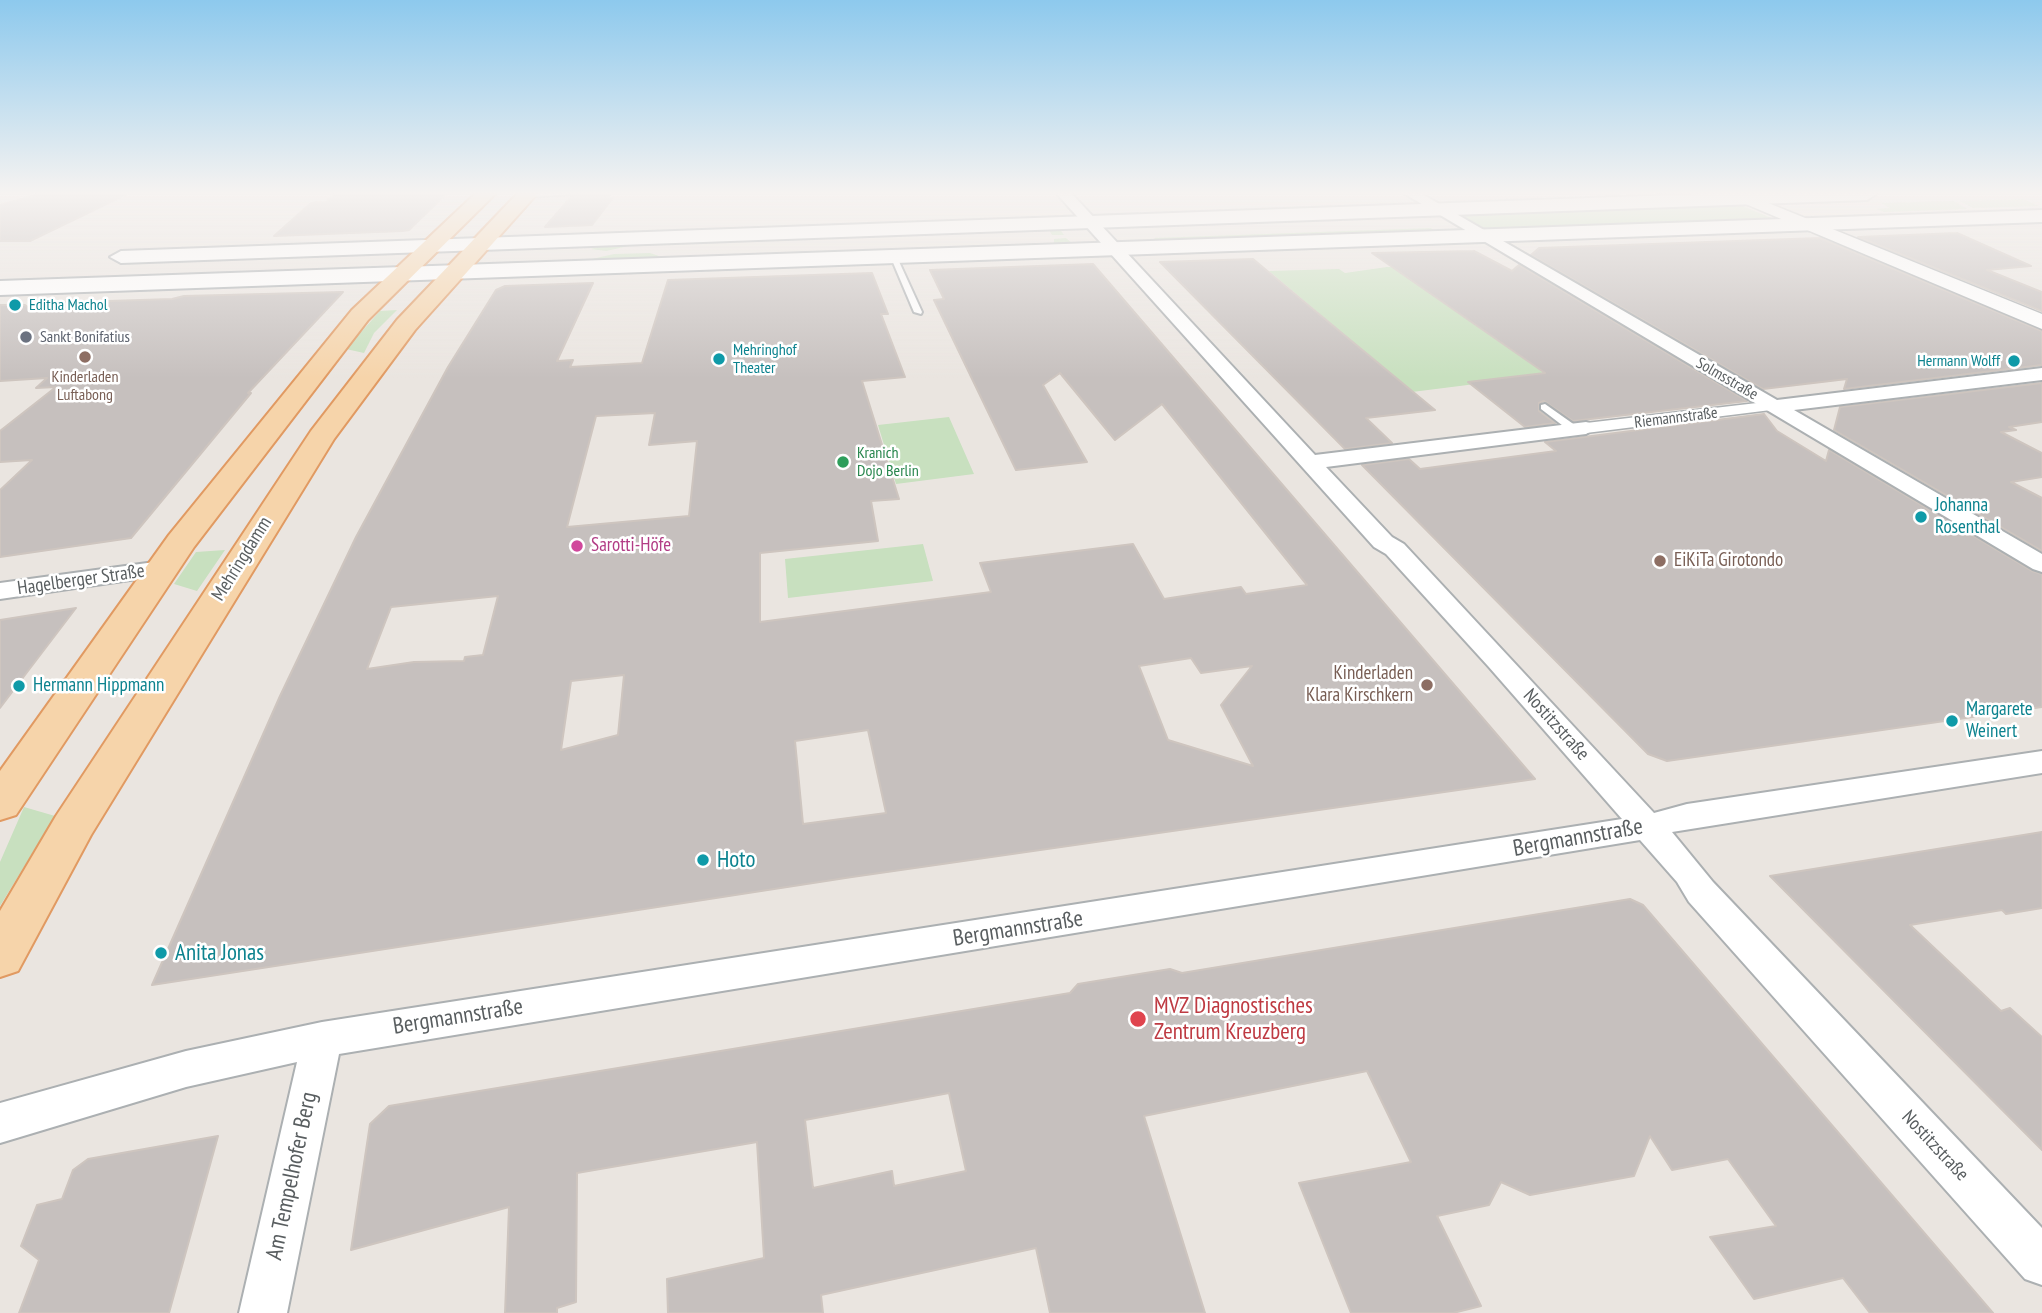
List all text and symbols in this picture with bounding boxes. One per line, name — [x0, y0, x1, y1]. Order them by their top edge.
place label: Editha Machol — [29, 295, 107, 315]
marker: Editha Machol — [7, 297, 23, 313]
place label: Sankt Bonifatius — [40, 327, 130, 347]
marker: Sankt Bonifatius — [18, 329, 34, 345]
place label: Mehringhof Theater — [733, 340, 797, 378]
marker: Kinderladen Luftabong — [77, 349, 93, 365]
marker: Mehringhof Theater — [711, 351, 727, 367]
place label: Hermann Wolff — [1917, 351, 2000, 371]
marker: Hermann Wolff — [2006, 353, 2022, 369]
street label: Solmsstraße — [1693, 354, 1761, 404]
place label: Kinderladen Luftabong — [52, 367, 118, 405]
street label: Riemannstraße — [1633, 403, 1719, 433]
place label: Kranich Dojo Berlin — [857, 443, 919, 481]
marker: Kranich Dojo Berlin — [835, 454, 851, 470]
place label: Johanna Rosenthal — [1935, 495, 2000, 539]
marker: Johanna Rosenthal — [1913, 509, 1929, 525]
street label: Mehringdamm — [207, 513, 277, 605]
place label: Sarotti-Höfe — [591, 535, 671, 557]
marker: Sarotti-Höfe — [569, 538, 585, 554]
place label: EiKiTa Girotondo — [1674, 550, 1783, 572]
marker: EiKiTa Girotondo — [1652, 553, 1668, 569]
street label: Hagelberger Straße — [16, 560, 146, 600]
place label: Kinderladen Klara Kirschkern — [1306, 663, 1413, 707]
place label: Hermann Hippmann — [33, 675, 164, 697]
marker: Kinderladen Klara Kirschkern — [1419, 677, 1435, 693]
marker: Hermann Hippmann — [11, 678, 27, 694]
street label: Nostitzstraße — [1518, 685, 1594, 765]
place label: Margarete Weinert — [1966, 699, 2033, 743]
marker: Margarete Weinert — [1944, 713, 1960, 729]
street label: Bergmannstraße — [1511, 813, 1645, 863]
place label: Hoto — [717, 846, 755, 874]
marker: Hoto — [695, 852, 711, 868]
street label: Bergmannstraße — [951, 905, 1085, 953]
place label: Anita Jonas — [175, 939, 264, 967]
marker: Anita Jonas — [153, 945, 169, 961]
place label: MVZ Diagnostisches Zentrum Kreuzberg — [1154, 992, 1313, 1046]
street label: Bergmannstraße — [391, 993, 525, 1041]
marker: MVZ Diagnostisches Zentrum Kreuzberg — [1128, 1009, 1148, 1029]
street label: Am Tempelhofer Berg — [261, 1090, 323, 1262]
street label: Nostitzstraße — [1897, 1106, 1973, 1186]

